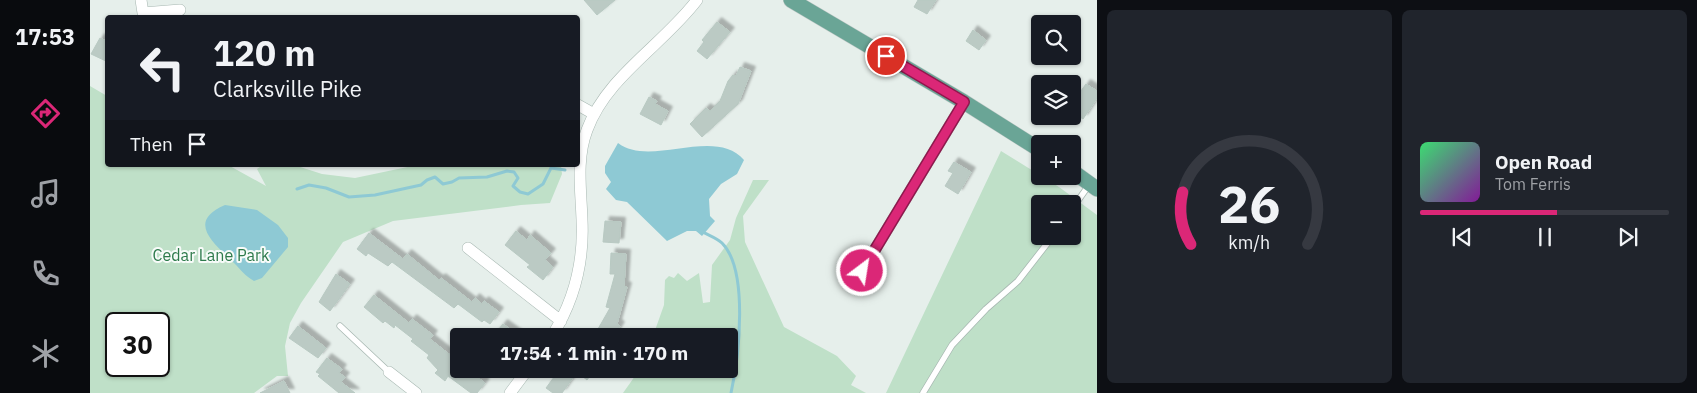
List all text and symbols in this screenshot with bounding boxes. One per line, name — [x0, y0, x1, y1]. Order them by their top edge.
map controls — [1031, 15, 1081, 245]
button: search — [1031, 15, 1081, 65]
text: 17:53 — [15, 22, 75, 51]
text: 120 m — [213, 30, 316, 76]
icon: left — [130, 35, 195, 100]
pin — [865, 35, 907, 77]
icon: arrive — [872, 42, 900, 70]
text: Clarksville Pike — [213, 74, 362, 103]
button: layers — [1031, 75, 1081, 125]
icon: directions — [28, 96, 63, 131]
icon: arrive — [183, 130, 211, 158]
text: Then — [130, 132, 173, 156]
button: + — [1031, 135, 1081, 185]
text: Open Road — [1495, 150, 1592, 174]
text: 26 — [1218, 170, 1281, 237]
text: Tom Ferris — [1495, 174, 1571, 194]
icon: music — [28, 176, 63, 211]
button: − — [1031, 195, 1081, 245]
icon: previous — [1448, 223, 1476, 251]
icon: pause — [1531, 223, 1559, 251]
icon: next — [1614, 223, 1642, 251]
text: km/h — [1229, 231, 1271, 254]
position arrow — [835, 244, 887, 296]
park label: Cedar Lane Park — [153, 245, 270, 265]
icon: phone — [28, 256, 63, 291]
speed limit sign: 30 — [105, 312, 170, 377]
icon: climate — [28, 336, 63, 371]
text: 17:54 · 1 min · 170 m — [500, 341, 688, 365]

